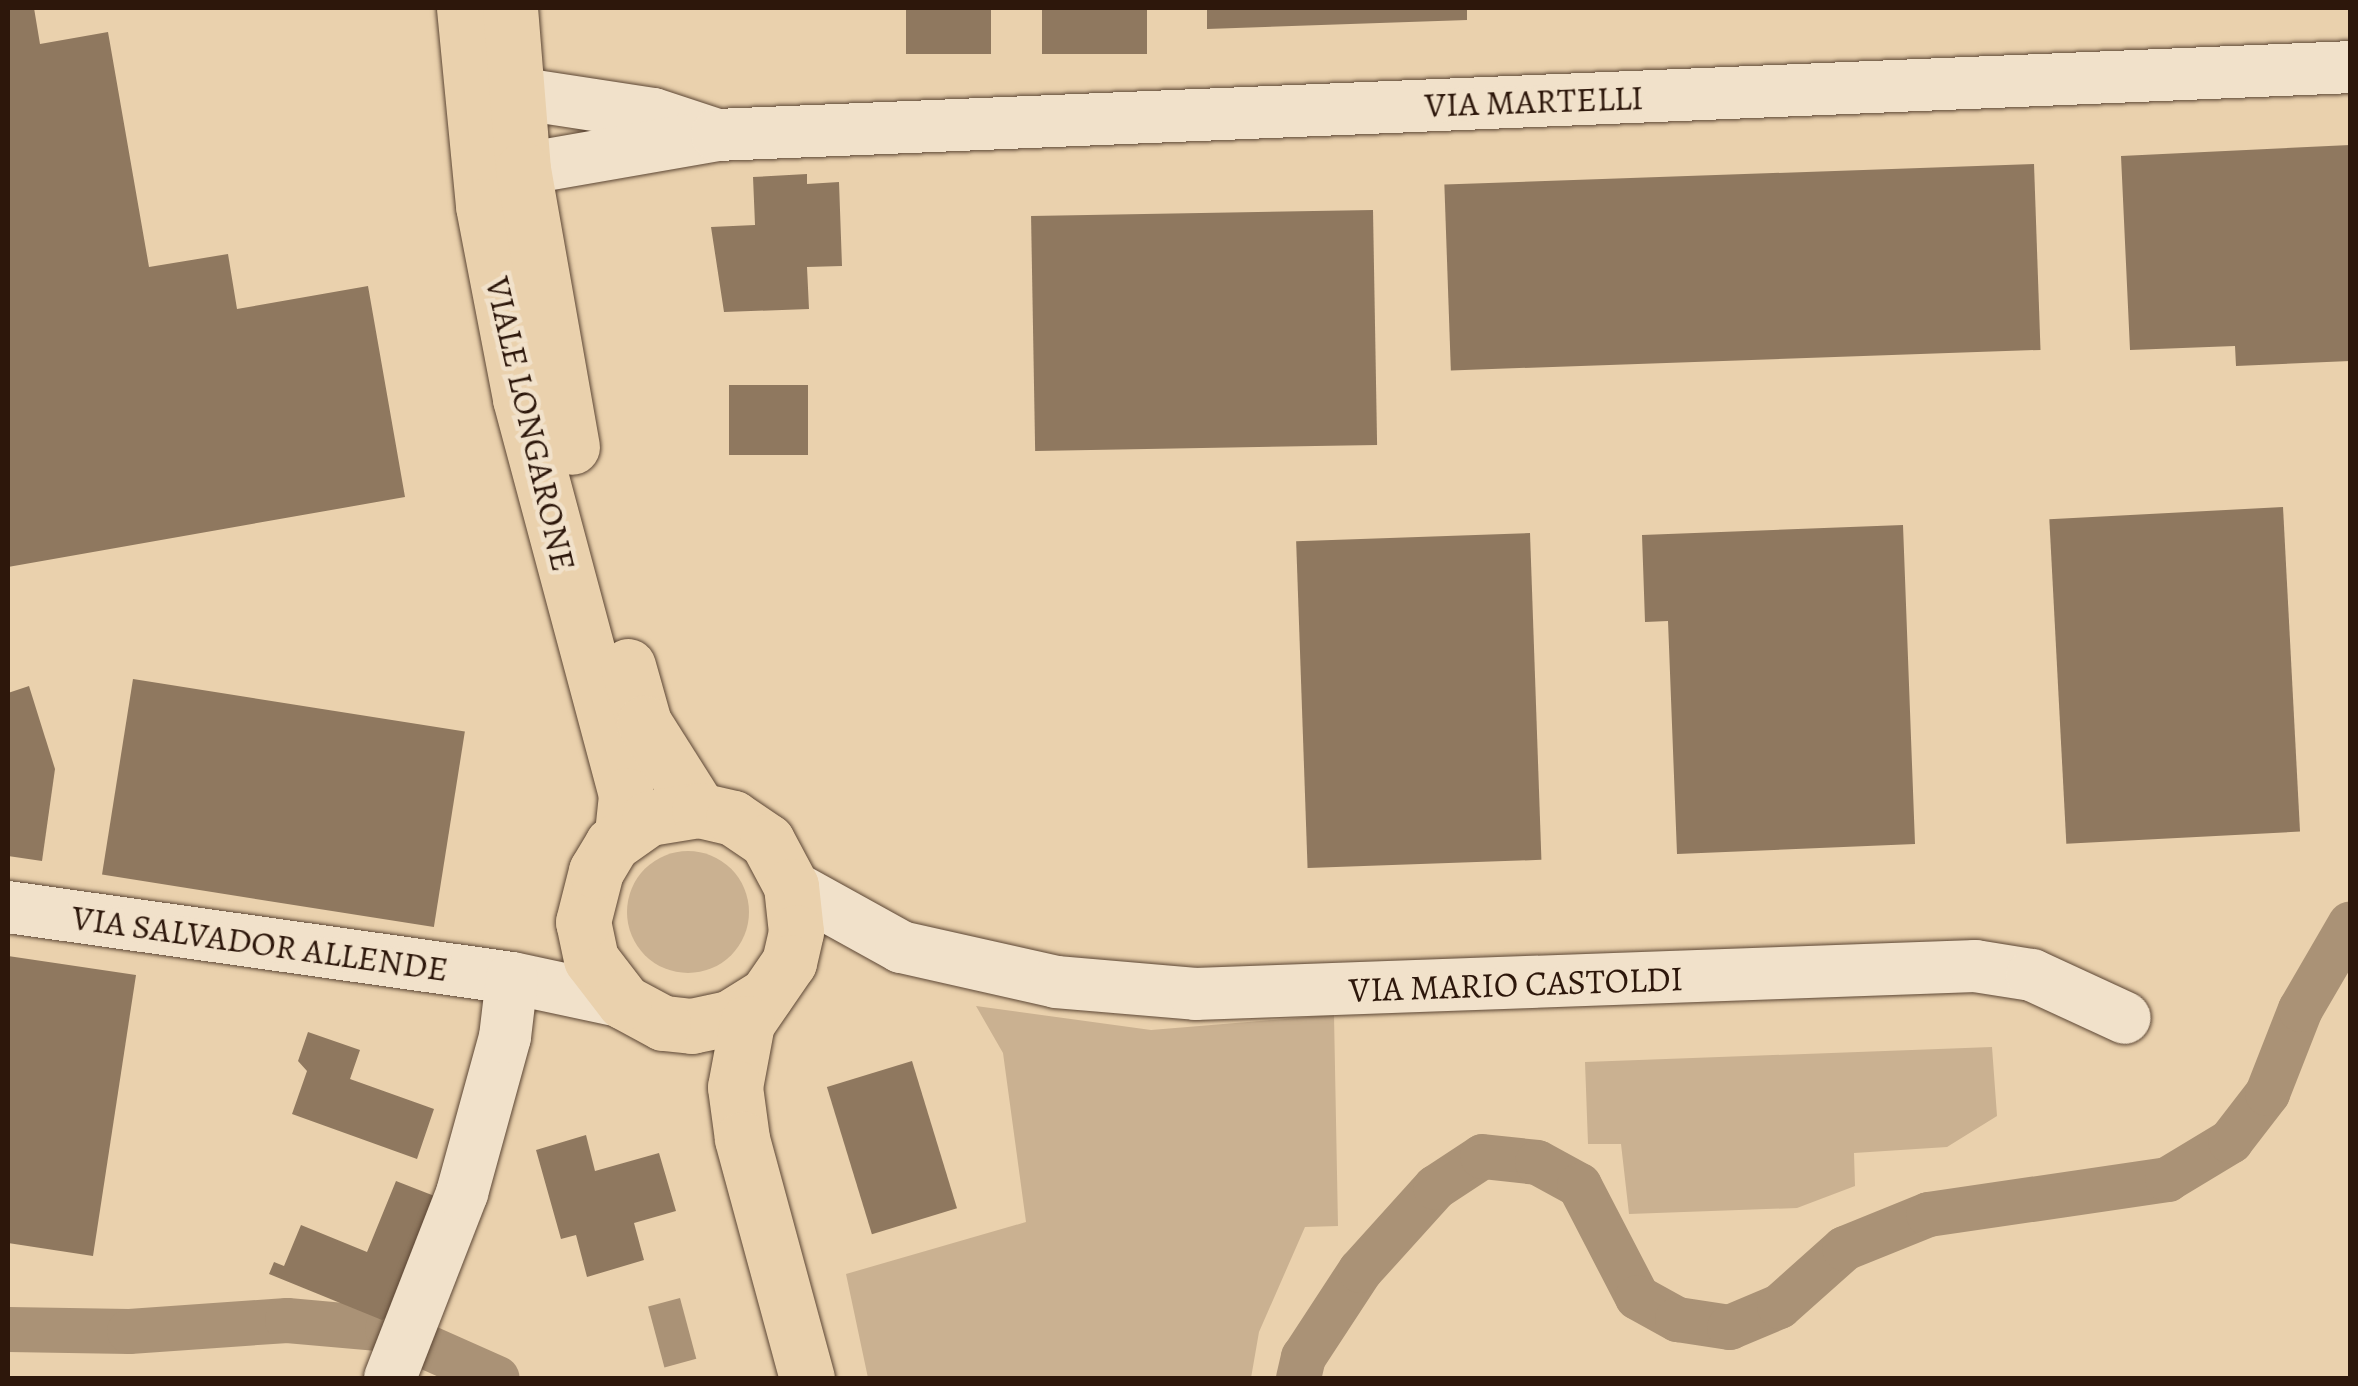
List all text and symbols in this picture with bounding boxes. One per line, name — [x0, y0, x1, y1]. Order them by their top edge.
street label: VIA MARTELLI — [1424, 76, 1644, 126]
street label: VIALE LONGARONE — [477, 273, 585, 575]
street label: VIA SALVADOR ALLENDE — [69, 896, 451, 990]
street label: VIA MARIO CASTOLDI — [1348, 957, 1684, 1011]

